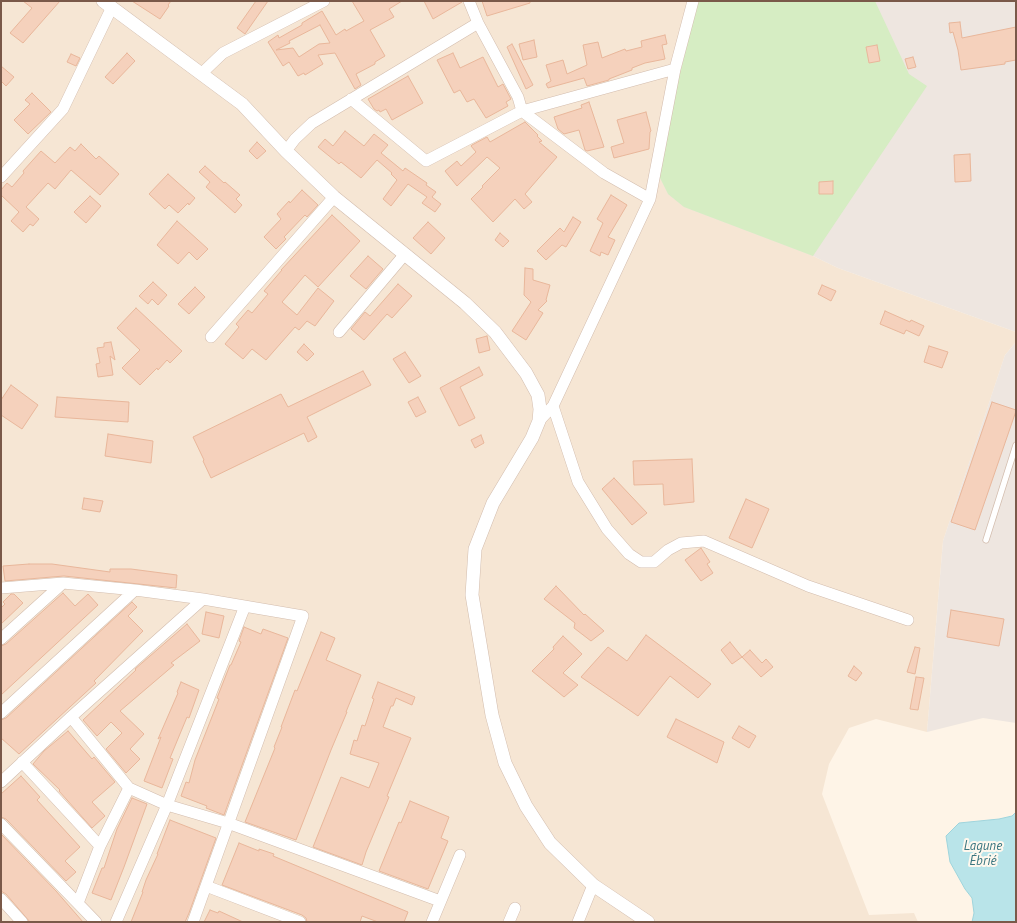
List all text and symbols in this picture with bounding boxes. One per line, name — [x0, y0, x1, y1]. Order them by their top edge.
water label: Lagune Ébrié — [964, 838, 1002, 869]

